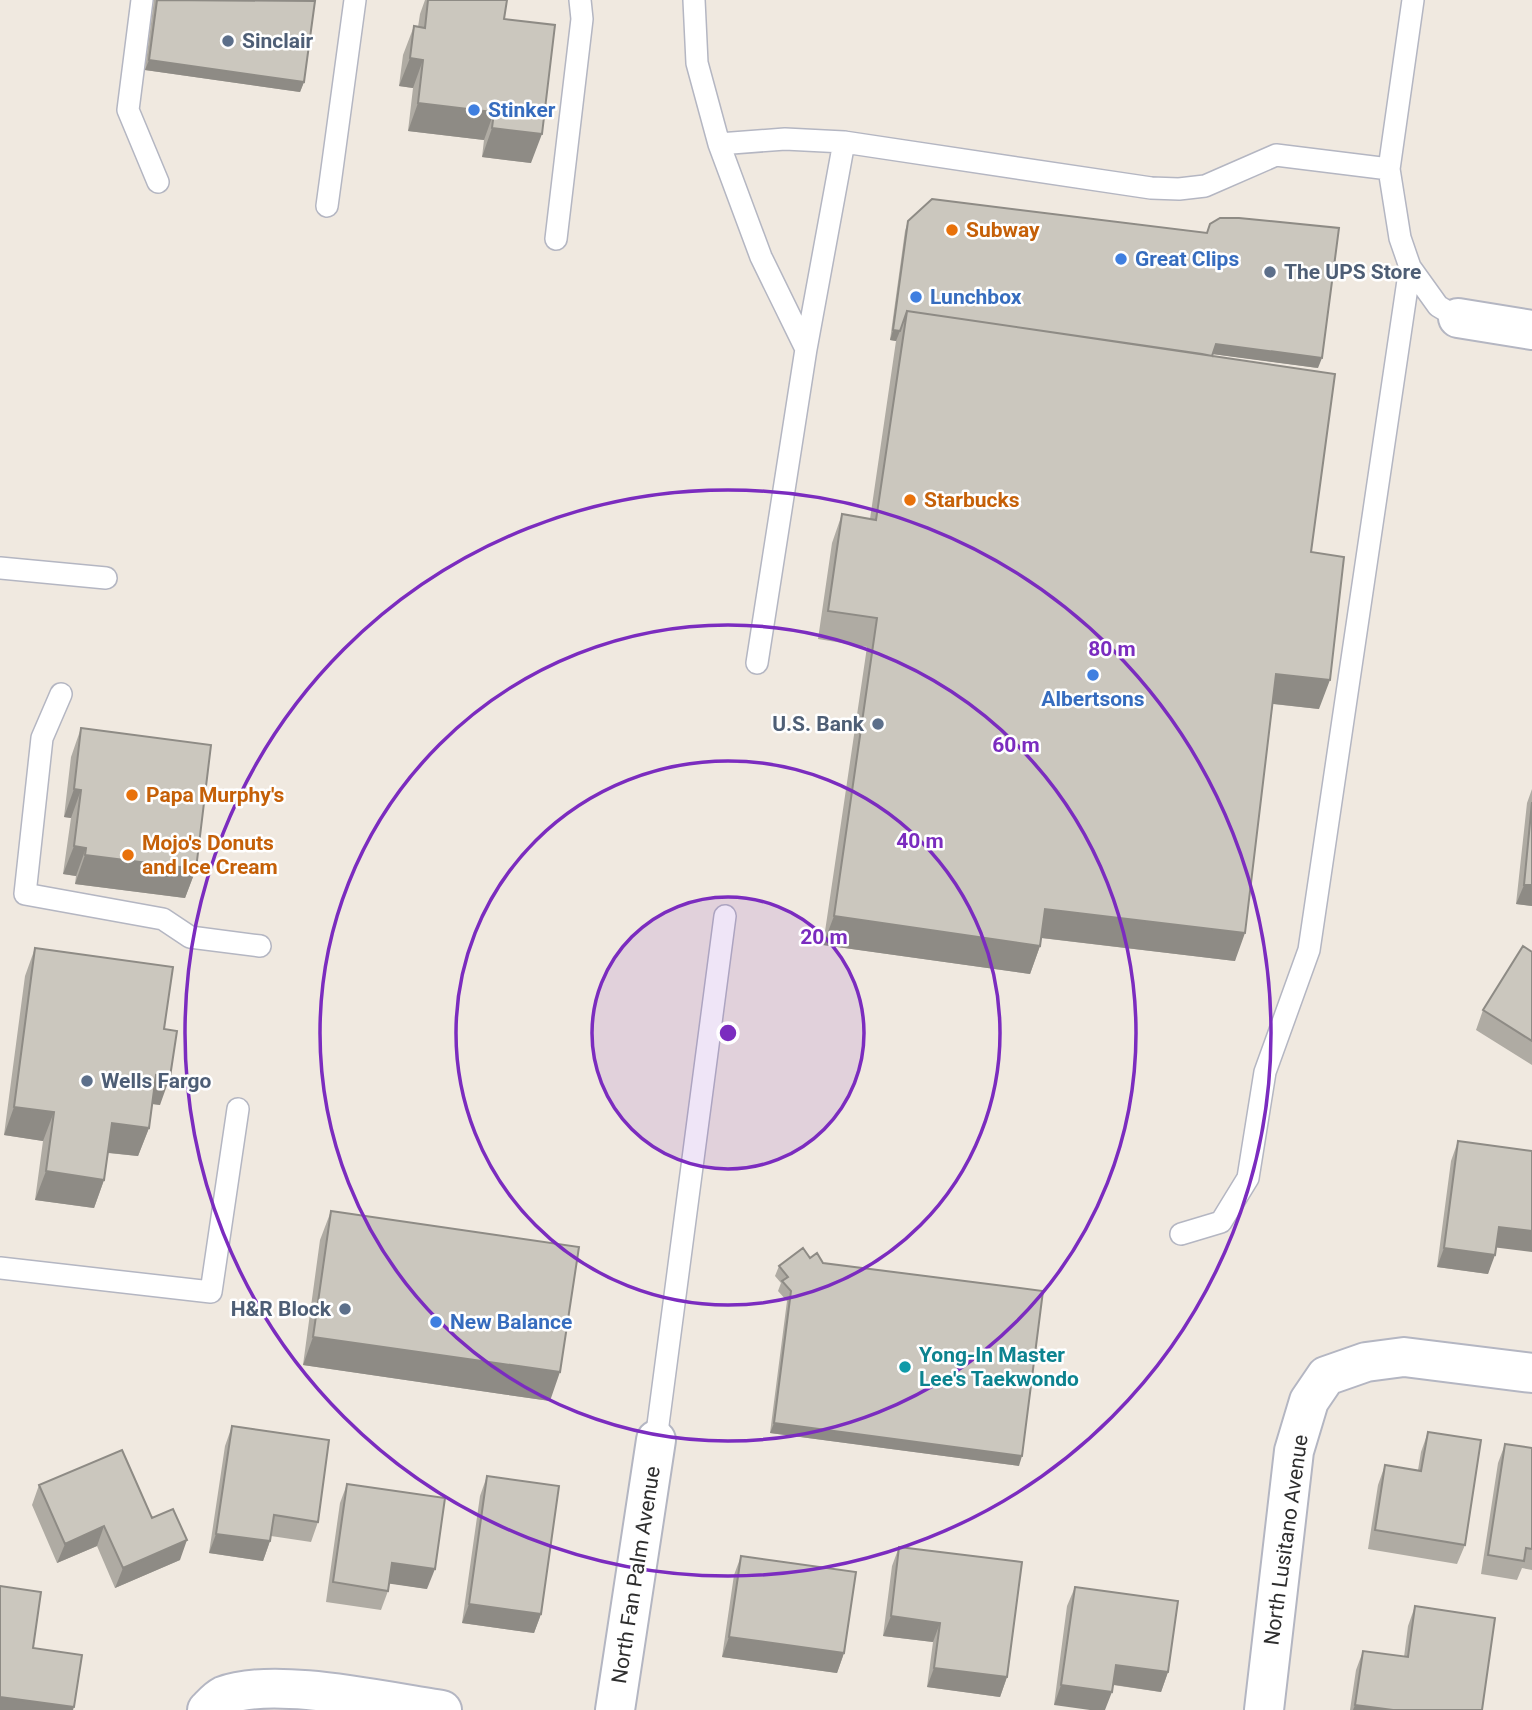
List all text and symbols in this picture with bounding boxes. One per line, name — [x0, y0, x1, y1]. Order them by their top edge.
place label: Sinclair — [242, 29, 314, 53]
marker: Sinclair — [220, 33, 236, 49]
place label: Stinker — [488, 98, 556, 122]
marker: Stinker — [466, 102, 482, 118]
place label: Subway — [966, 218, 1040, 242]
marker: Subway — [944, 222, 960, 238]
place label: Great Clips — [1135, 247, 1239, 271]
marker: Great Clips — [1113, 251, 1129, 267]
place label: The UPS Store — [1284, 260, 1421, 284]
marker: The UPS Store — [1262, 264, 1278, 280]
place label: Lunchbox — [930, 285, 1022, 309]
marker: Lunchbox — [908, 289, 924, 305]
place label: Starbucks — [924, 488, 1020, 512]
marker: Starbucks — [902, 492, 918, 508]
text: 80 m — [1088, 637, 1136, 661]
marker: Albertsons — [1085, 667, 1101, 683]
place label: Albertsons — [1041, 687, 1145, 711]
place label: U.S. Bank — [772, 712, 865, 736]
marker: U.S. Bank — [870, 716, 886, 732]
text: 60 m — [992, 733, 1040, 757]
place label: Papa Murphy's — [146, 783, 285, 807]
marker: Papa Murphy's — [124, 787, 140, 803]
text: 40 m — [896, 829, 944, 853]
place label: Mojo's Donuts and Ice Cream — [142, 831, 278, 879]
marker: Mojo's Donuts and Ice Cream — [120, 847, 136, 863]
text: 20 m — [800, 925, 848, 949]
centre of rings — [716, 1021, 740, 1045]
place label: Wells Fargo — [101, 1069, 211, 1093]
marker: Wells Fargo — [79, 1073, 95, 1089]
place label: H&R Block — [231, 1297, 332, 1321]
marker: H&R Block — [337, 1301, 353, 1317]
place label: New Balance — [450, 1310, 572, 1334]
marker: New Balance — [428, 1314, 444, 1330]
place label: Yong-In Master Lee's Taekwondo — [919, 1343, 1079, 1391]
marker: Yong-In Master Lee's Taekwondo — [897, 1359, 913, 1375]
street label: North Lusitano Avenue — [1259, 1433, 1313, 1647]
street label: North Fan Palm Avenue — [607, 1465, 665, 1685]

